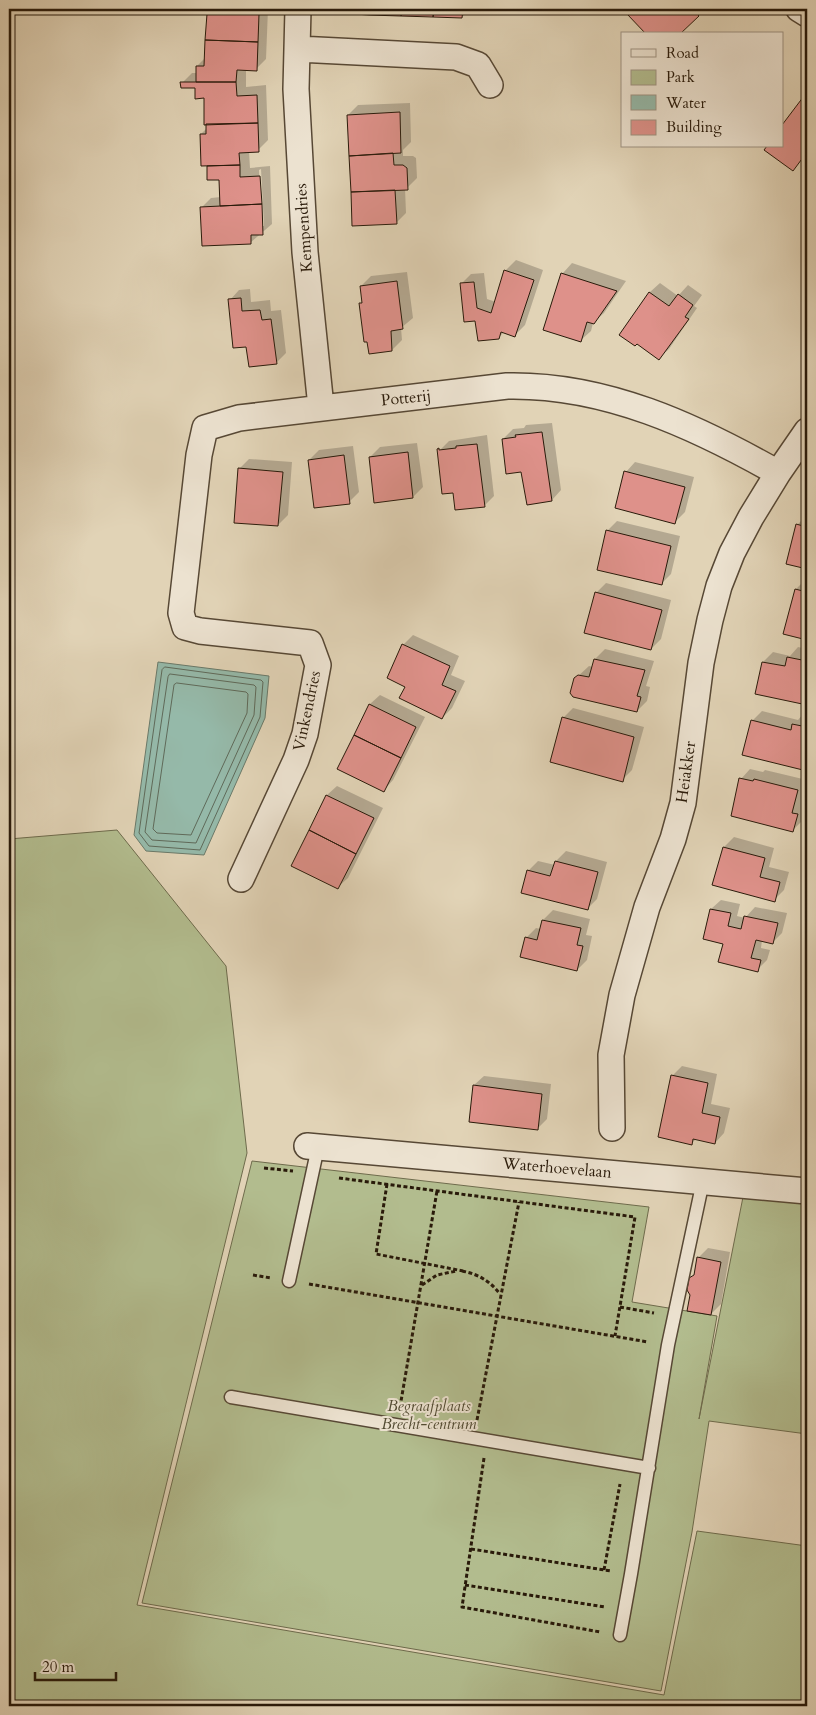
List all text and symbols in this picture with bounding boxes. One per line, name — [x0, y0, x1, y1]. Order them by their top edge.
legend — [621, 32, 784, 148]
text: Road — [666, 43, 699, 63]
text: Park — [666, 67, 695, 87]
text: Water — [665, 93, 707, 113]
text: Building — [666, 117, 722, 137]
street label: Kempendries — [290, 183, 318, 273]
street label: Potterij — [380, 384, 432, 412]
street label: Vinkendries — [288, 669, 326, 753]
street label: Heiakker — [671, 739, 701, 804]
street label: Waterhoevelaan — [500, 1152, 613, 1184]
park label: Begraafplaats Brecht-centrum — [381, 1395, 477, 1435]
scale bar — [35, 1650, 116, 1682]
text: 20 m — [42, 1657, 74, 1677]

